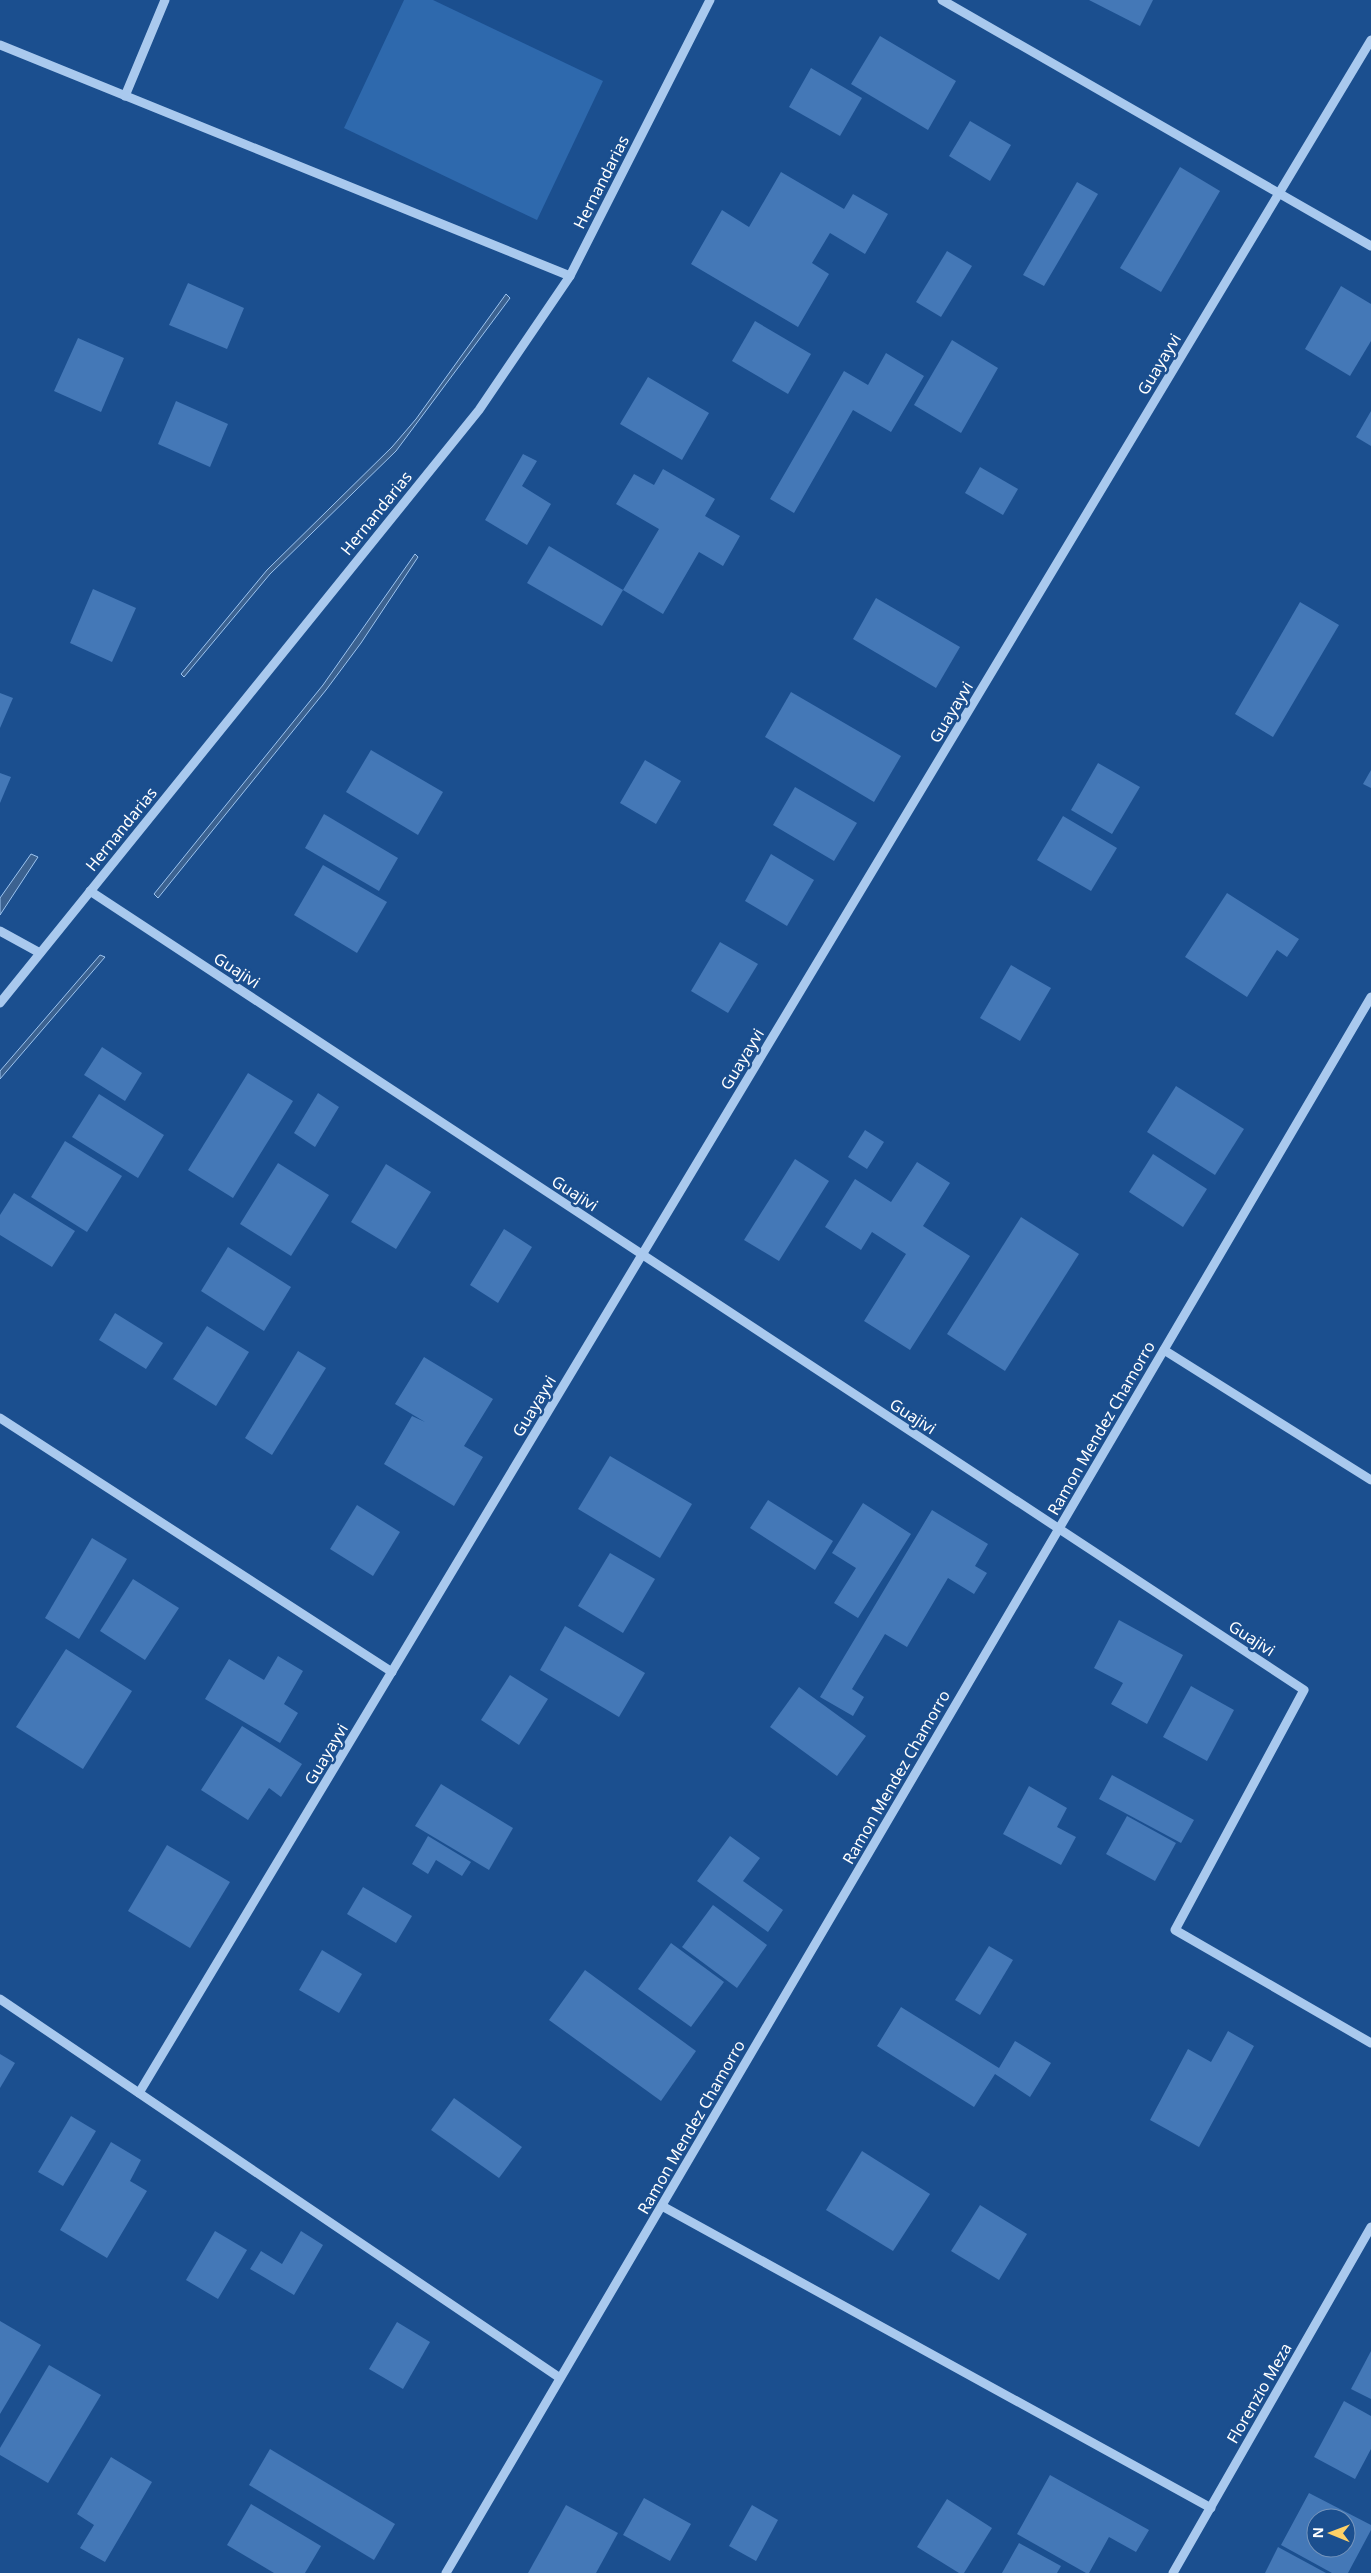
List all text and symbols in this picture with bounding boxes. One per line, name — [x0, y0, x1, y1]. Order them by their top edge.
street label: Hernandarias — [568, 131, 634, 233]
street label: Guayayvi — [1132, 329, 1186, 399]
street label: Hernandarias — [335, 466, 417, 560]
street label: Guayayvi — [924, 677, 978, 747]
street label: Hernandarias — [80, 782, 162, 876]
street label: Guajivi — [210, 947, 264, 993]
street label: Guayayvi — [715, 1024, 769, 1094]
street label: Guajivi — [548, 1170, 602, 1216]
street label: Ramon Mendez Chamorro — [1042, 1337, 1160, 1519]
street label: Guayayvi — [507, 1371, 561, 1441]
street label: Guajivi — [886, 1393, 940, 1439]
street label: Guajivi — [1225, 1615, 1279, 1661]
street label: Ramon Mendez Chamorro — [837, 1686, 955, 1868]
street label: Guayayvi — [299, 1719, 353, 1789]
street label: Ramon Mendez Chamorro — [632, 2036, 750, 2218]
street label: Florenzio Meza — [1221, 2339, 1297, 2447]
north arrow — [1306, 2508, 1356, 2558]
text: N — [1308, 2527, 1327, 2539]

